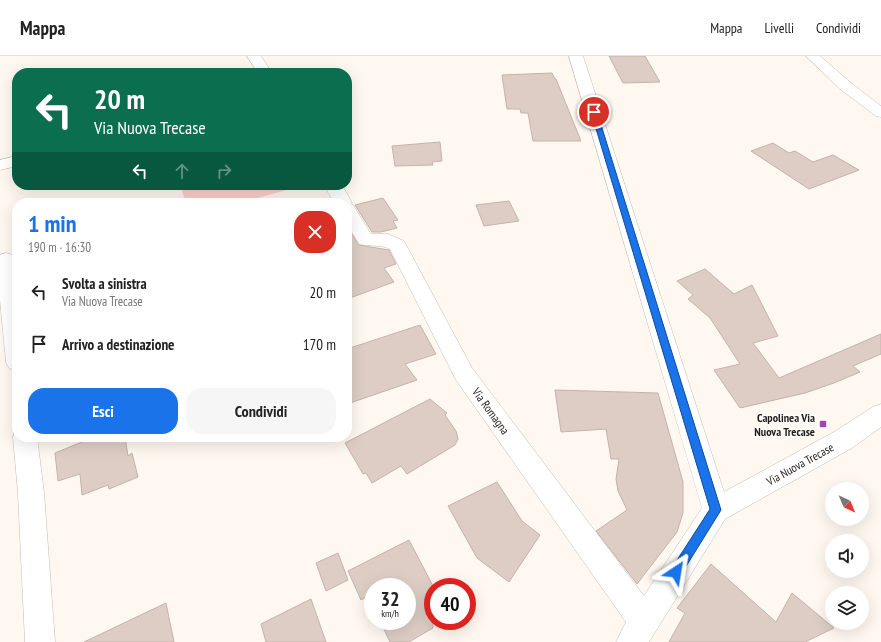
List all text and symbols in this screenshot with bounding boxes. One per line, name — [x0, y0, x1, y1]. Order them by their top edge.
text: Mappa — [20, 16, 65, 40]
text: Mappa — [710, 19, 742, 37]
text: Livelli — [764, 19, 794, 37]
text: Condividi — [816, 19, 861, 37]
text: 20 m — [94, 80, 145, 117]
icon: left — [28, 84, 80, 136]
pin — [577, 95, 611, 129]
icon: arrive — [583, 101, 605, 123]
text: Via Nuova Trecase — [94, 116, 206, 139]
icon: left — [129, 160, 151, 182]
icon: ahead — [171, 160, 193, 182]
icon: right — [213, 160, 235, 182]
text: 1 min — [28, 208, 76, 239]
button: close — [294, 211, 336, 253]
text: 190 m · 16:30 — [28, 239, 91, 256]
text: Svolta a sinistra — [62, 274, 147, 293]
icon: left — [28, 281, 50, 303]
text: 20 m — [310, 283, 336, 302]
text: Via Nuova Trecase — [62, 293, 143, 310]
icon: arrive — [28, 333, 50, 355]
text: Arrivo a destinazione — [62, 335, 175, 354]
text: 170 m — [303, 335, 336, 354]
street label: Via Romagna — [469, 384, 513, 437]
button: Esci — [28, 388, 178, 434]
button: Condividi — [186, 388, 336, 434]
place label: Capolinea Via Nuova Trecase — [754, 410, 815, 439]
marker: Capolinea Via Nuova Trecase — [818, 419, 828, 429]
street label: Via Nuova Trecase — [763, 439, 836, 489]
north arrow — [825, 482, 869, 526]
map controls — [825, 482, 869, 630]
button: sound — [825, 534, 869, 578]
position arrow — [655, 551, 697, 593]
speed limit sign: 40 — [424, 578, 476, 630]
text: 32 — [380, 586, 400, 612]
button: layers — [825, 586, 869, 630]
text: km/h — [381, 607, 399, 620]

